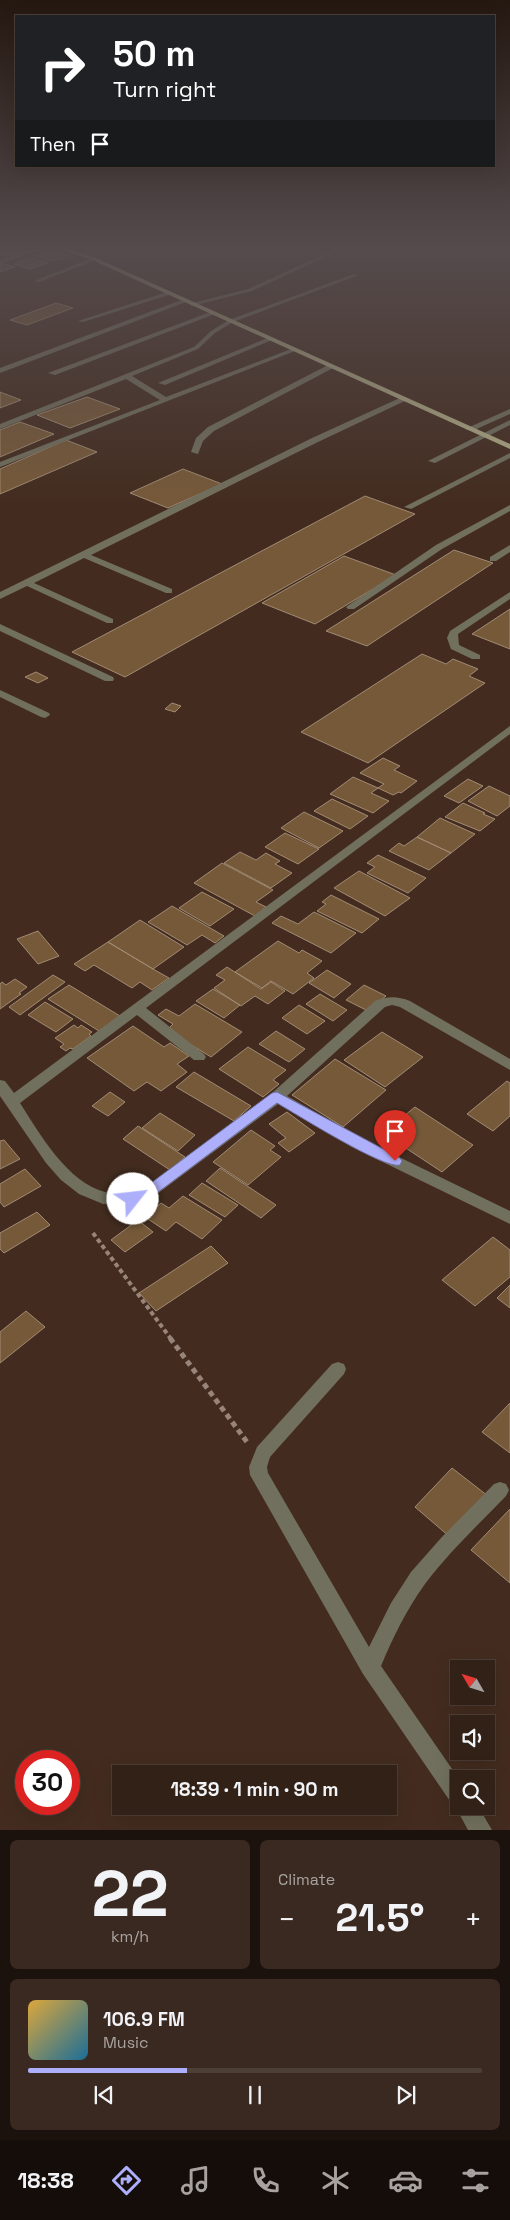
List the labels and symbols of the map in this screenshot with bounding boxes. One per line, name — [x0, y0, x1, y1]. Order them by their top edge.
pin — [374, 1110, 416, 1161]
position arrow — [106, 1172, 158, 1224]
north arrow — [450, 1660, 495, 1705]
speed limit sign: 30 — [15, 1750, 80, 1815]

